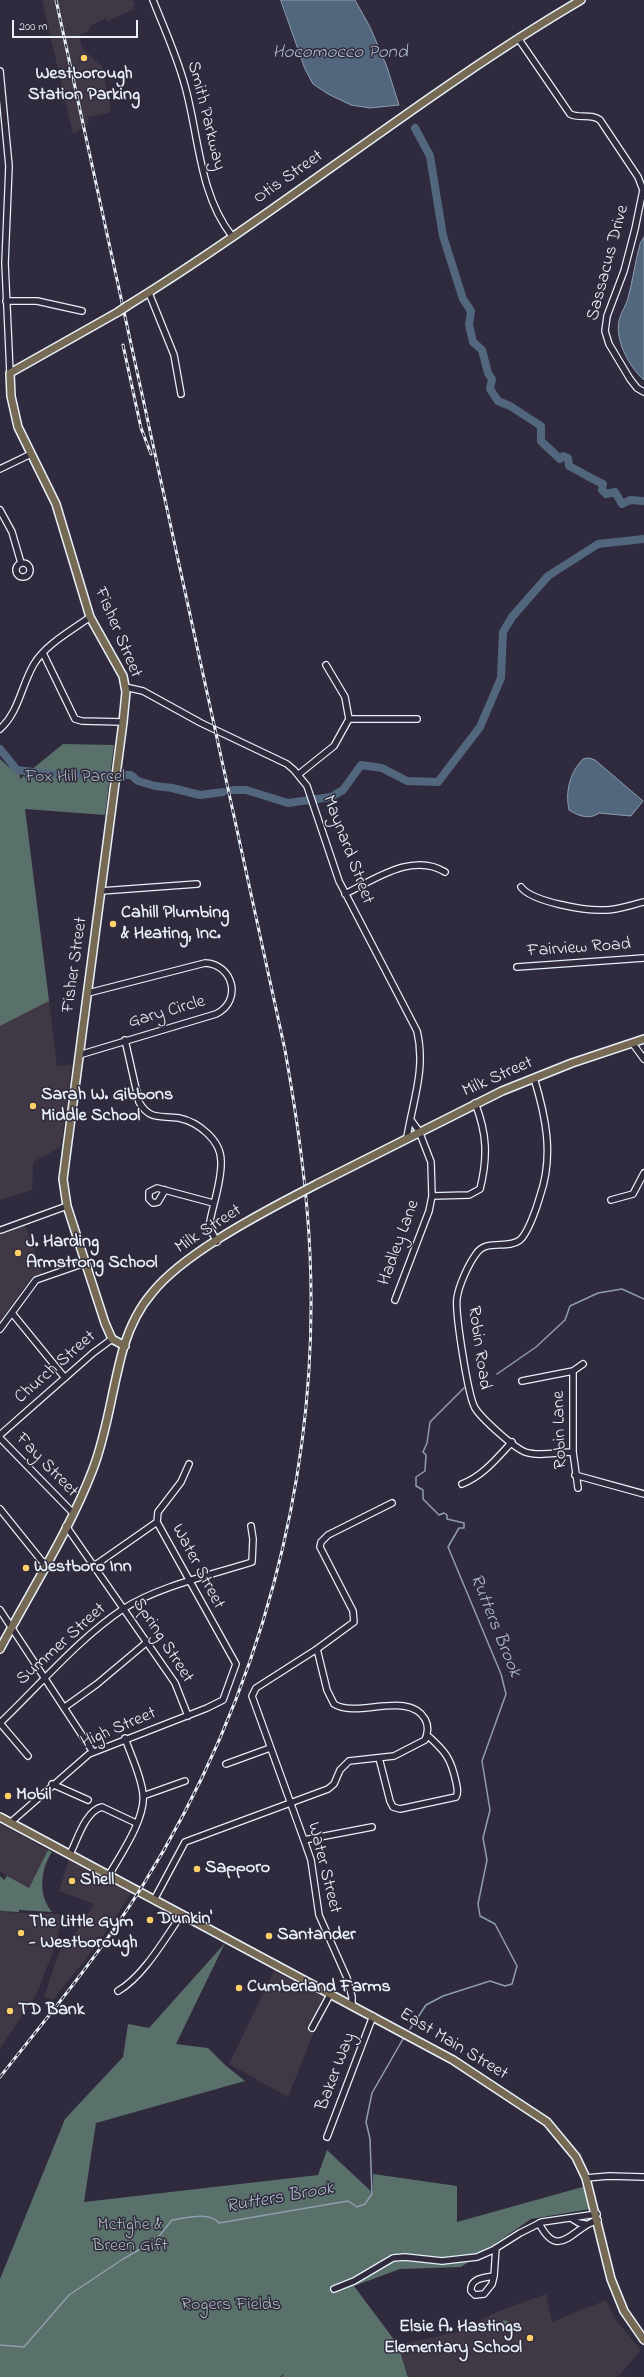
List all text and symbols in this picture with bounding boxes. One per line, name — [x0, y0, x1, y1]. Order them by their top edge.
scale bar — [14, 12, 140, 38]
text: 200 m — [19, 18, 48, 36]
water label: Hocomocco Pond — [272, 43, 408, 65]
marker: Westborough Station Parking — [79, 53, 89, 63]
street label: Smith Parkway — [181, 59, 229, 173]
place label: Westborough Station Parking — [28, 64, 140, 106]
street label: Otis Street — [250, 146, 328, 210]
street label: Sassacus Drive — [583, 203, 635, 323]
street label: Fisher Street — [88, 585, 146, 681]
park label: Fox Hill Parcel — [25, 767, 125, 789]
street label: Maynard Street — [316, 793, 378, 907]
place label: Cahill Plumbing & Heating, Inc. — [121, 903, 229, 946]
street label: Fisher Street — [59, 916, 93, 1014]
marker: Cahill Plumbing & Heating, Inc. — [108, 919, 118, 929]
street label: Fairview Road — [526, 935, 632, 963]
street label: Gary Circle — [126, 992, 208, 1034]
street label: Milk Street — [459, 1053, 537, 1103]
place label: Sarah W. Gibbons Middle School — [41, 1085, 173, 1128]
marker: Sarah W. Gibbons Middle School — [28, 1101, 38, 1111]
street label: Hadley Lane — [375, 1197, 425, 1289]
street label: Milk Street — [172, 1201, 246, 1259]
place label: J. Harding Armstrong School — [26, 1232, 158, 1274]
marker: J. Harding Armstrong School — [13, 1248, 23, 1258]
street label: Robin Road — [461, 1305, 495, 1391]
street label: Church Street — [11, 1327, 101, 1409]
street label: Robin Lane — [549, 1391, 573, 1469]
street label: Fay Street — [10, 1429, 82, 1503]
street label: Water Street — [166, 1521, 228, 1613]
place label: Westboro Inn — [34, 1557, 132, 1579]
marker: Westboro Inn — [21, 1563, 31, 1573]
water label: Rutters Brook — [463, 1571, 525, 1681]
street label: Spring Street — [127, 1594, 197, 1688]
street label: Summer Street — [13, 1599, 111, 1691]
street label: High Street — [78, 1704, 160, 1754]
place label: Mobil — [16, 1785, 52, 1807]
marker: Mobil — [3, 1791, 13, 1801]
street label: Water Street — [301, 1820, 345, 1916]
place label: Sapporo — [205, 1858, 270, 1880]
marker: Sapporo — [192, 1864, 202, 1874]
place label: Shell — [80, 1870, 114, 1892]
marker: Shell — [67, 1876, 77, 1886]
place label: Dunkin' — [158, 1909, 212, 1931]
place label: The Little Gym - Westborough — [29, 1912, 137, 1954]
marker: Dunkin' — [145, 1915, 155, 1925]
place label: Santander — [277, 1925, 356, 1947]
marker: The Little Gym - Westborough — [16, 1928, 26, 1938]
marker: Santander — [264, 1931, 274, 1941]
place label: Cumberland Farms — [247, 1977, 391, 1999]
marker: Cumberland Farms — [234, 1983, 244, 1993]
place label: TD Bank — [18, 2000, 85, 2022]
street label: East Main Street — [395, 2004, 511, 2086]
marker: TD Bank — [5, 2006, 15, 2016]
street label: Baker Way — [312, 2030, 362, 2114]
water label: Rutters Brook — [224, 2178, 336, 2220]
park label: Mctighe & Breen Gift — [92, 2215, 168, 2258]
park label: Rogers Fields — [181, 2295, 281, 2317]
place label: Elsie A. Hastings Elementary School — [384, 2317, 522, 2360]
marker: Elsie A. Hastings Elementary School — [525, 2333, 535, 2343]

